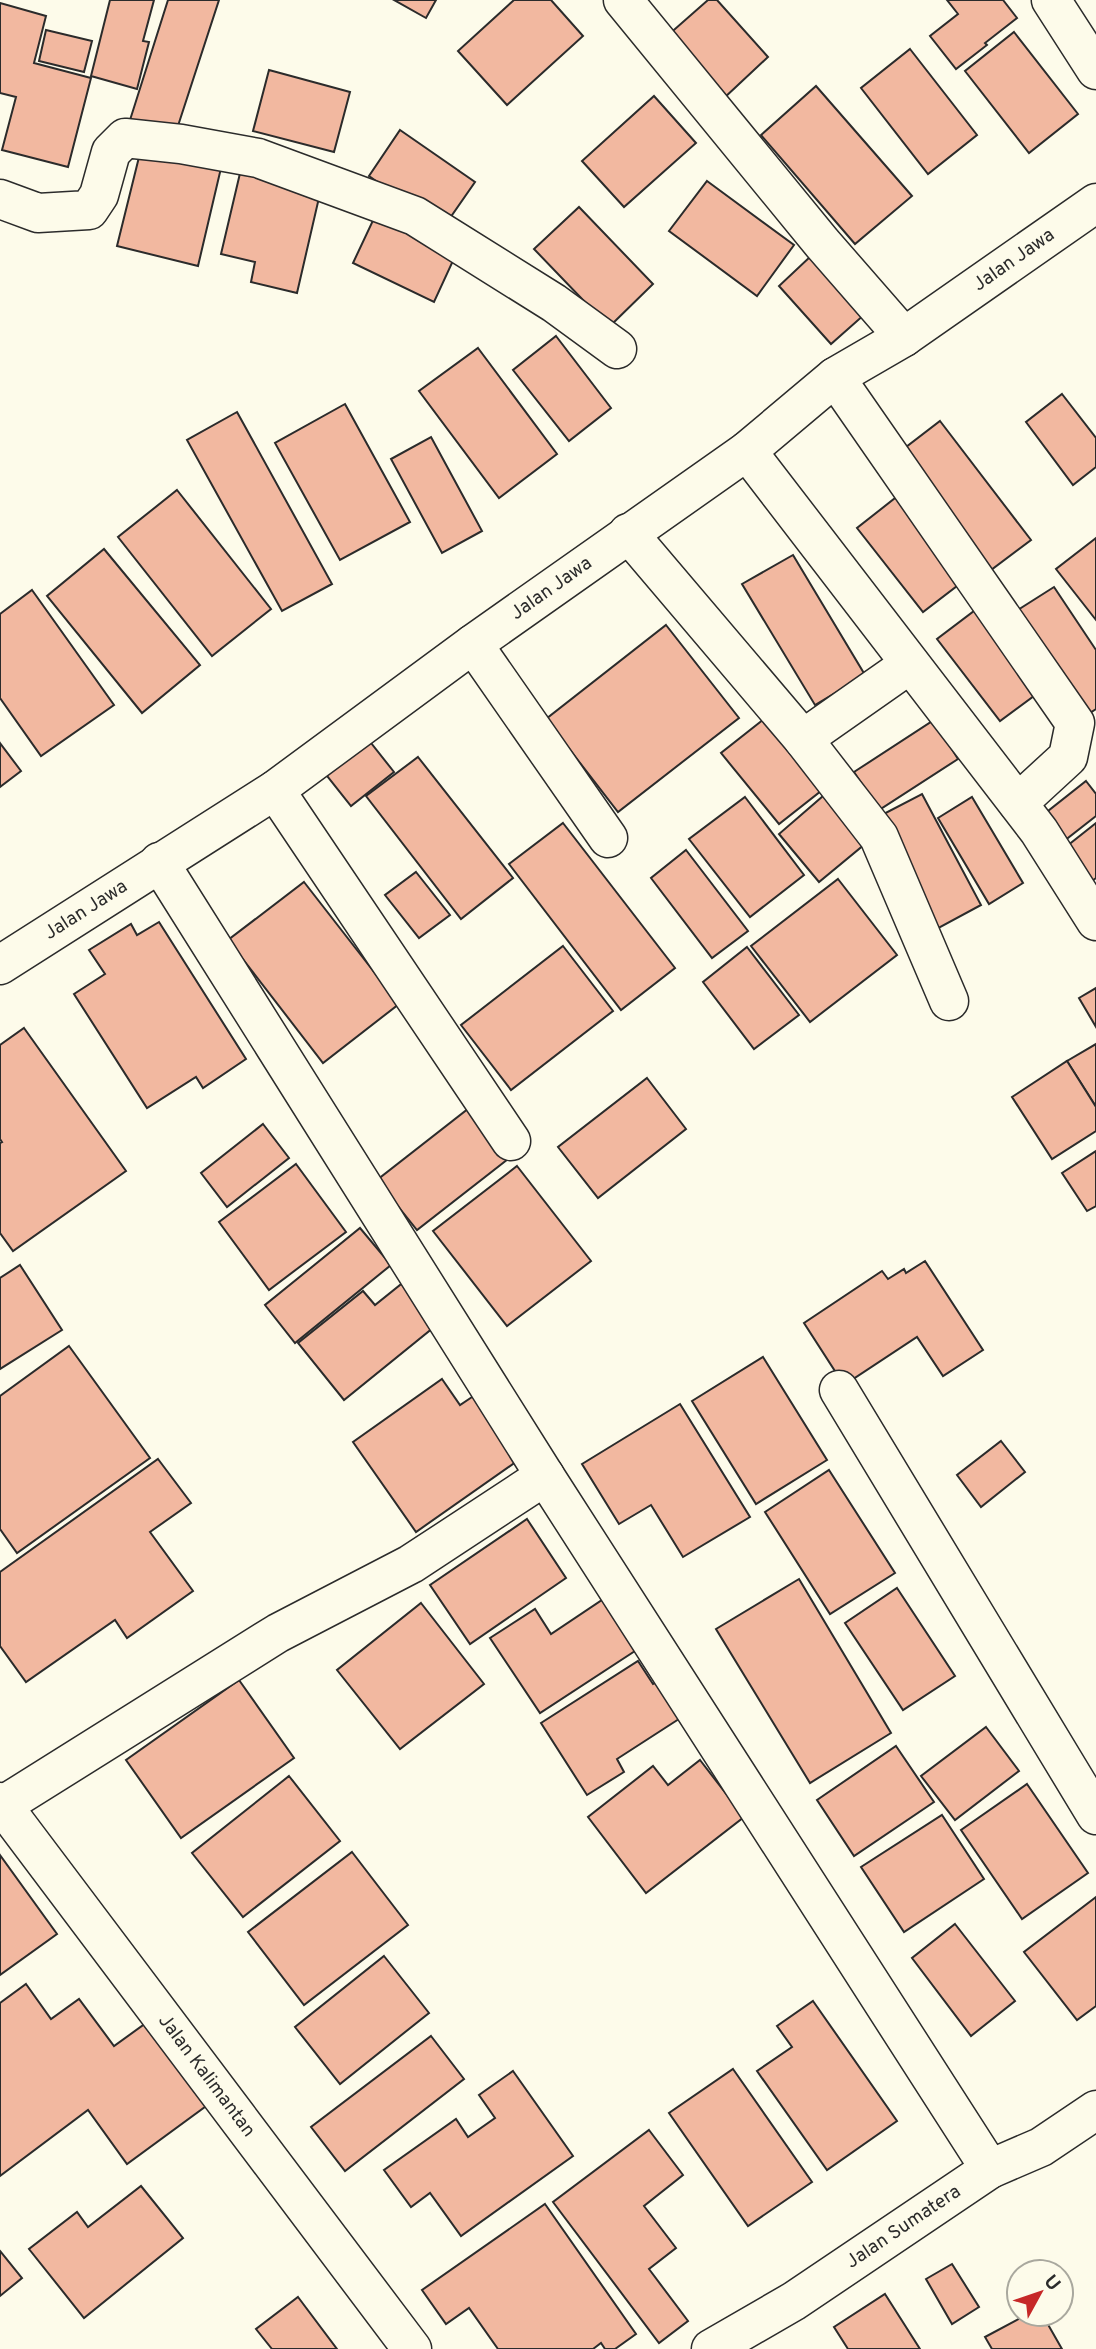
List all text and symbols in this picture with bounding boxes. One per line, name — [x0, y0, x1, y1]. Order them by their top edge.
street label: Jalan Jawa — [968, 223, 1060, 297]
street label: Jalan Jawa — [506, 552, 597, 626]
street label: Jalan Jawa — [40, 875, 132, 946]
street label: Jalan Kalimantan — [152, 2010, 260, 2142]
street label: Jalan Sumatera — [842, 2180, 966, 2274]
north arrow — [1005, 2258, 1075, 2328]
text: U — [1038, 2270, 1065, 2296]

